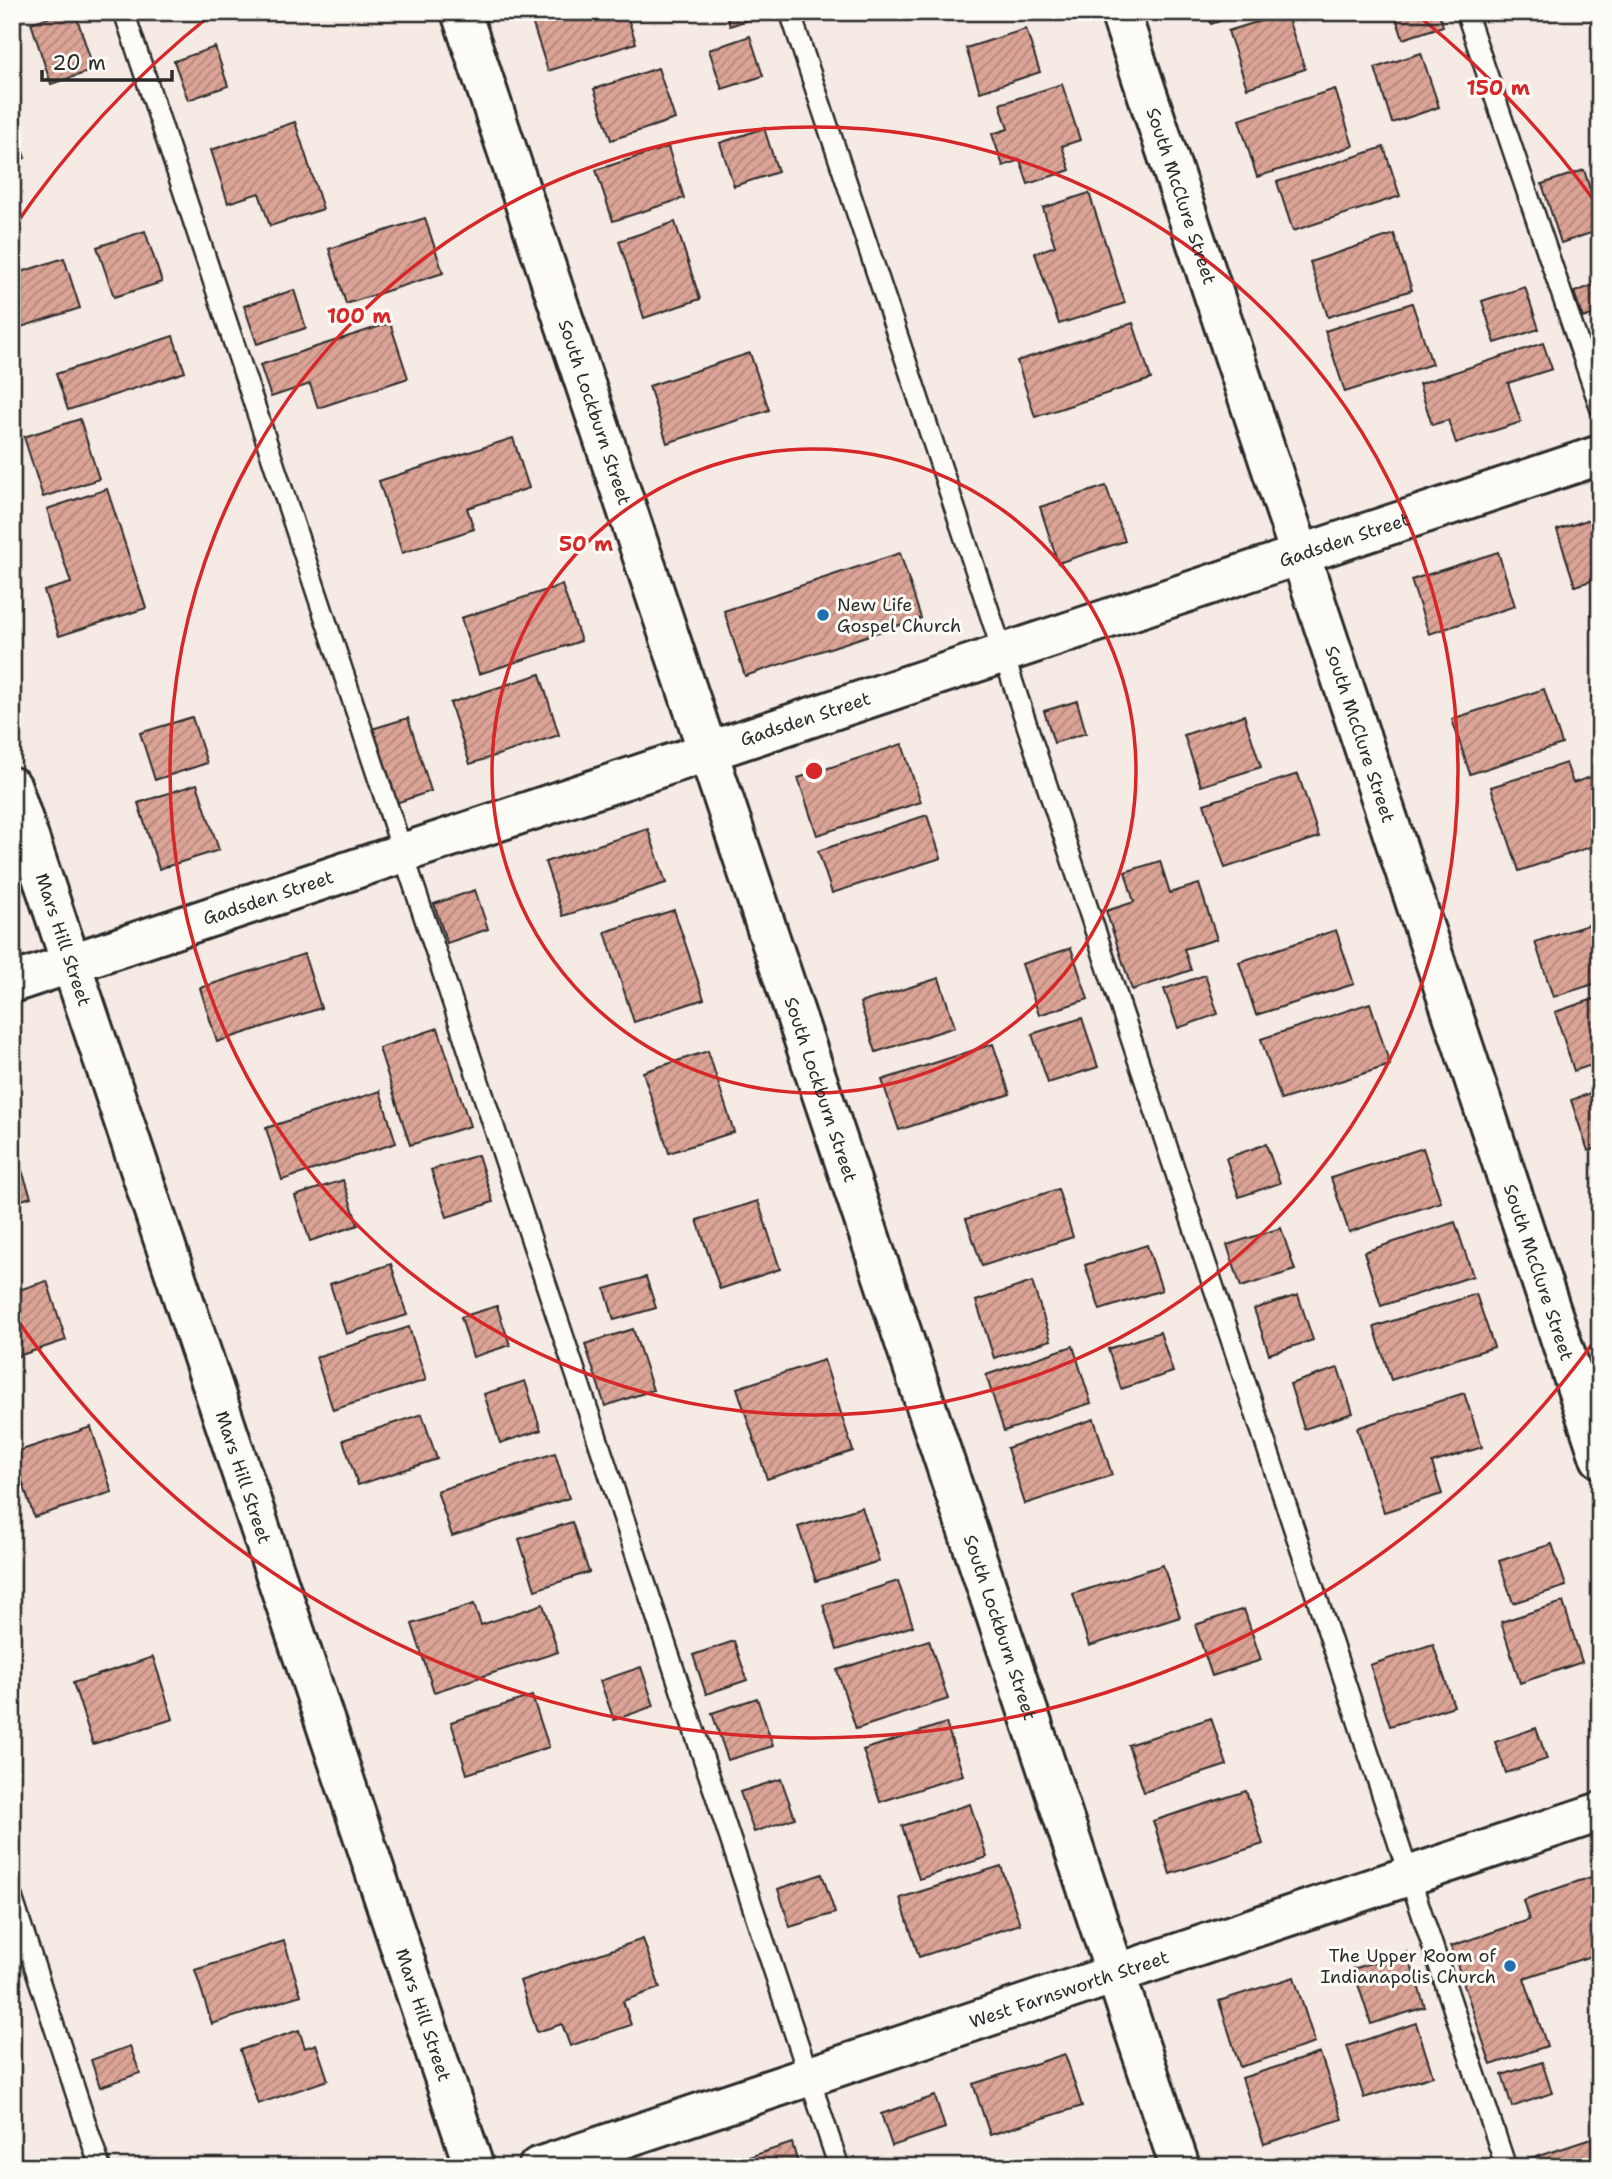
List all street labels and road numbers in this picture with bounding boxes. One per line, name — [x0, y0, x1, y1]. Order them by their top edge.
street label: South McClure Street — [1141, 105, 1222, 288]
street label: South Lockburn Street — [552, 316, 637, 508]
street label: Gadsden Street — [1276, 507, 1413, 573]
street label: South McClure Street — [1319, 643, 1400, 826]
street label: Gadsden Street — [737, 686, 874, 752]
street label: Gadsden Street — [200, 865, 337, 931]
street label: Mars Hill Street — [30, 870, 97, 1009]
street label: South Lockburn Street — [778, 994, 863, 1186]
street label: South McClure Street — [1498, 1181, 1579, 1364]
street label: Mars Hill Street — [210, 1408, 277, 1547]
street label: South Lockburn Street — [958, 1532, 1042, 1723]
street label: Mars Hill Street — [390, 1945, 457, 2085]
street label: West Farnsworth Street — [966, 1945, 1172, 2034]

